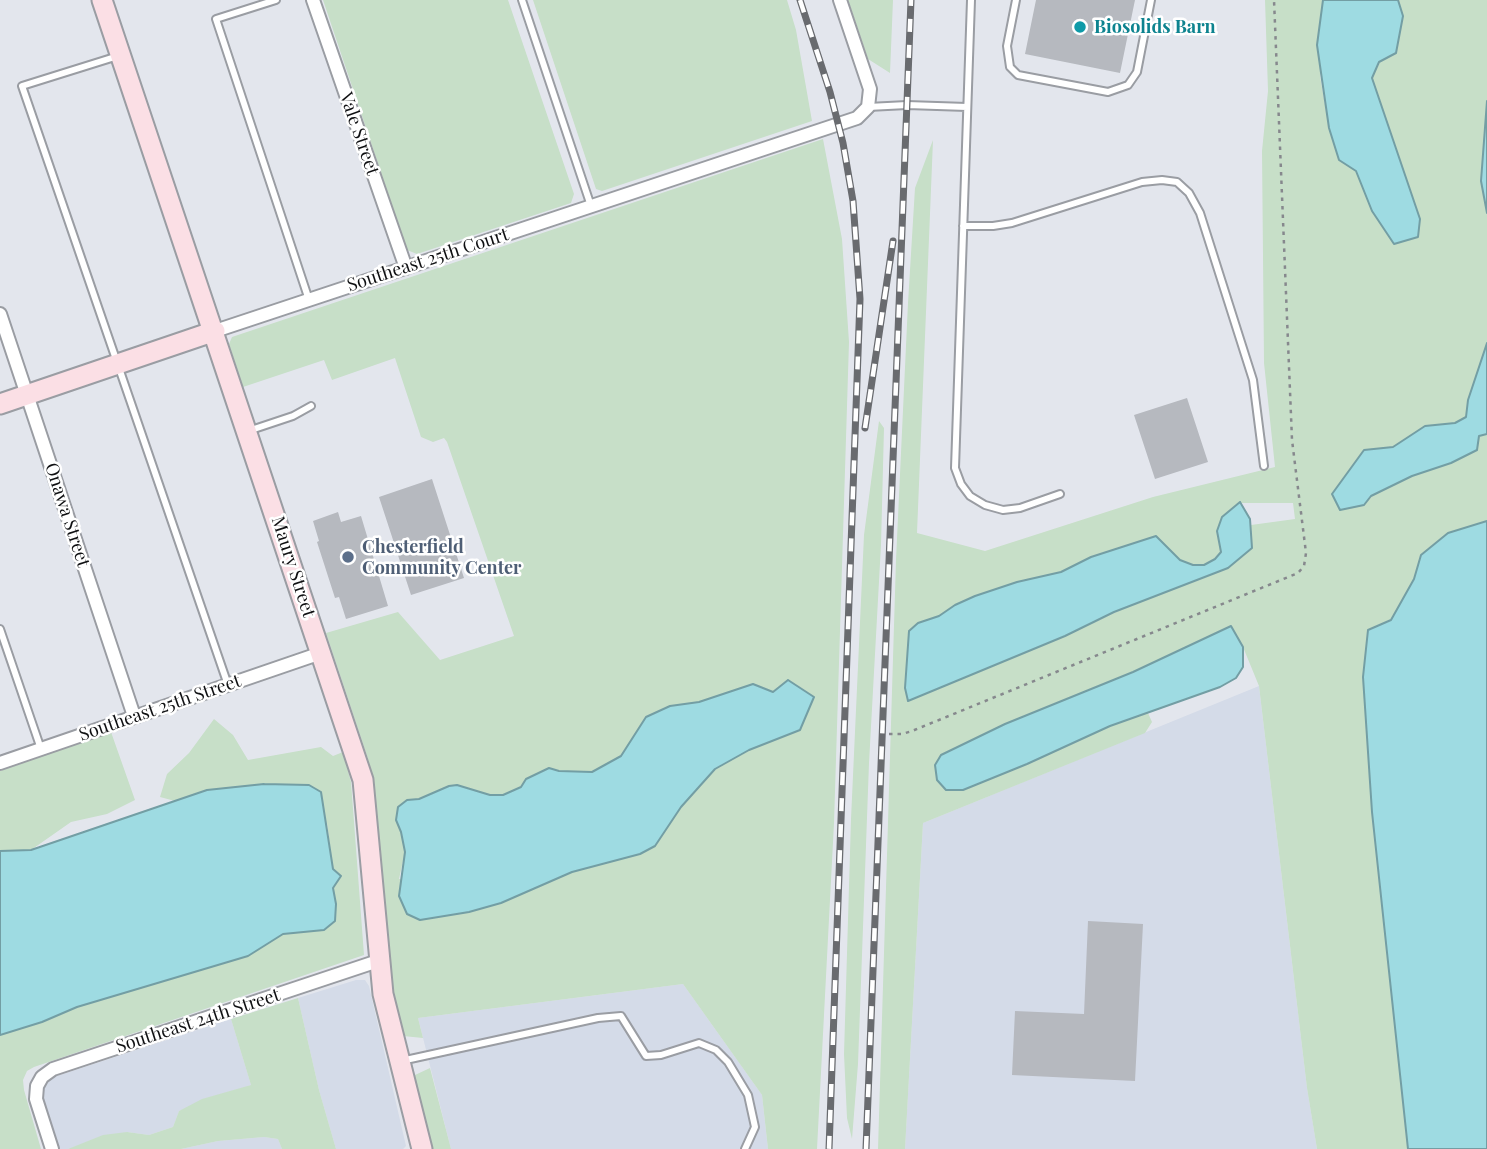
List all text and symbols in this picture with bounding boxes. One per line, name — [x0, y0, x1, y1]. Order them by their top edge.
place label: Biosolids Barn — [1094, 16, 1216, 38]
marker: Biosolids Barn — [1072, 19, 1088, 35]
street label: Vale Street — [335, 90, 383, 178]
street label: Southeast 25th Court — [344, 224, 512, 296]
street label: Onawa Street — [40, 460, 94, 570]
street label: Maury Street — [267, 514, 319, 620]
place label: Chesterfield Community Center — [362, 536, 521, 578]
marker: Chesterfield Community Center — [340, 549, 356, 565]
street label: Southeast 25th Street — [76, 670, 244, 746]
street label: Southeast 24th Street — [113, 984, 283, 1058]

